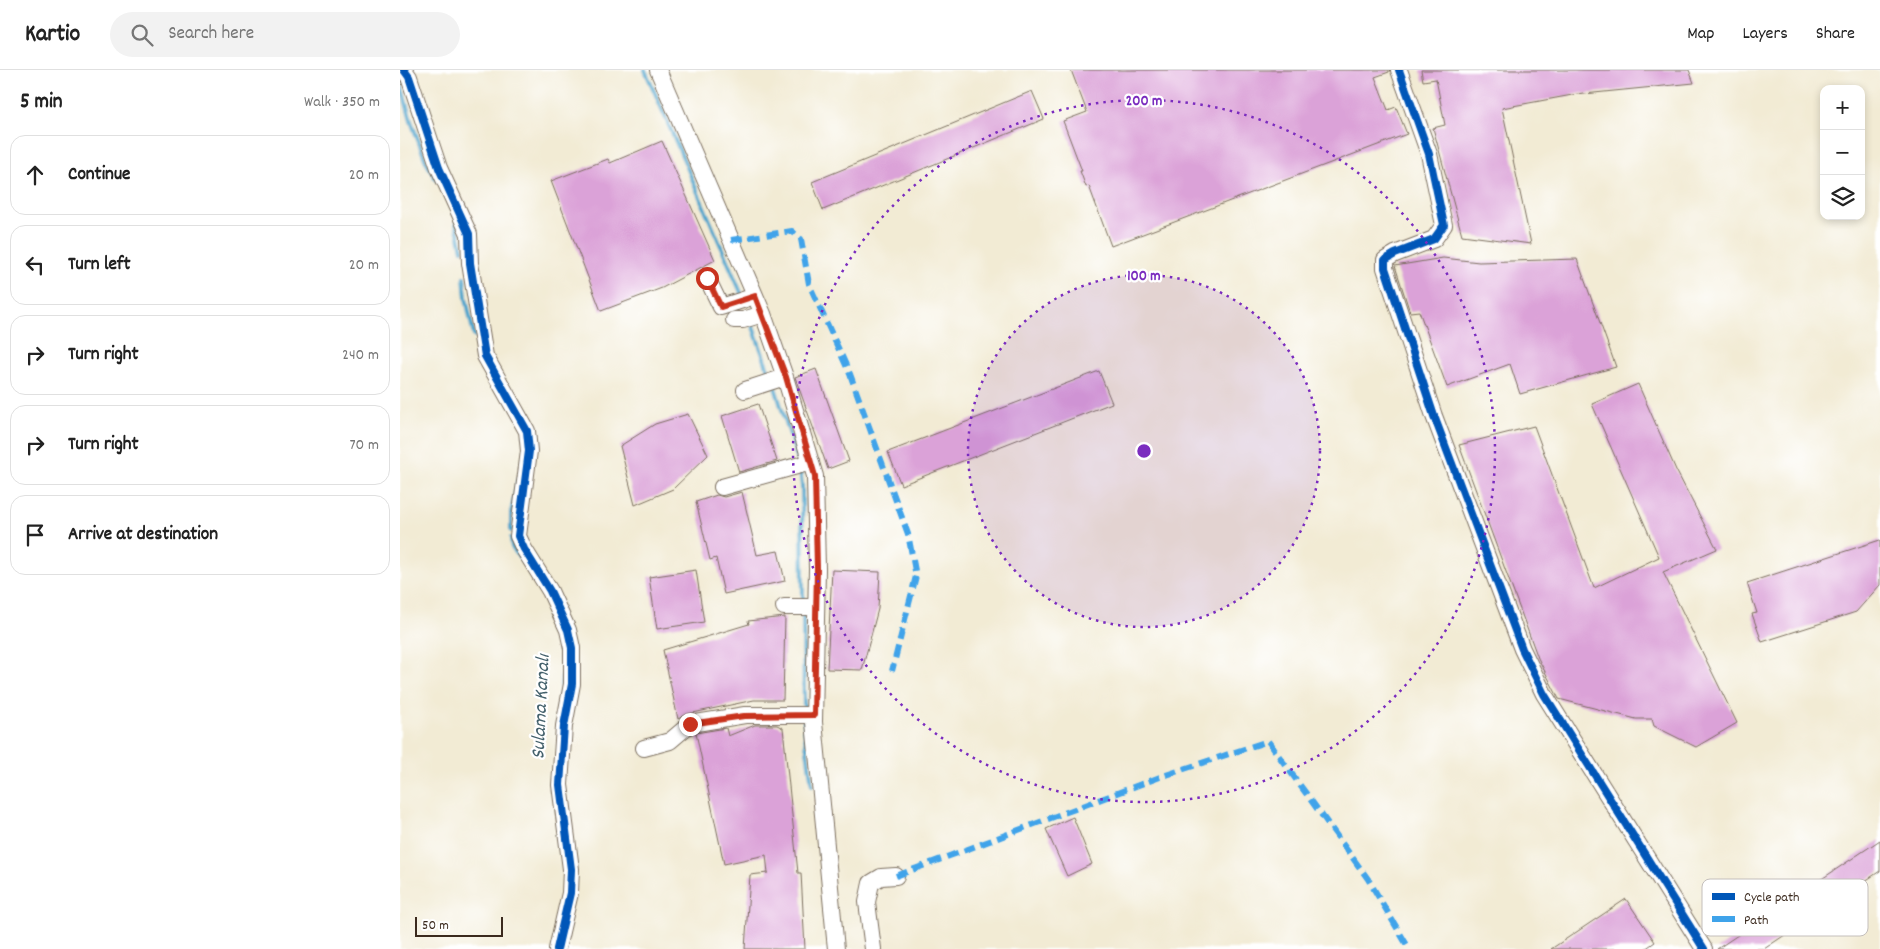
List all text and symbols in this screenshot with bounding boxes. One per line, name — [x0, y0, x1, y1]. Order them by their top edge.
search box — [110, 12, 460, 57]
text: Kartio — [25, 18, 80, 52]
icon: search — [128, 21, 156, 49]
text: Search here — [168, 21, 254, 48]
text: Map — [1687, 22, 1714, 47]
text: Layers — [1742, 22, 1788, 47]
text: Share — [1816, 22, 1855, 47]
map controls — [1820, 85, 1865, 220]
button: + — [1820, 85, 1865, 130]
text: 5 min — [20, 88, 63, 118]
text: Walk · 350 m — [304, 91, 380, 114]
text: 200 m — [1126, 91, 1162, 113]
button: − — [1820, 130, 1865, 175]
icon: ahead — [21, 161, 49, 189]
text: Continue — [68, 162, 130, 189]
text: 20 m — [349, 164, 379, 187]
button: layers — [1820, 175, 1865, 220]
icon: left — [21, 251, 49, 279]
text: Turn left — [68, 252, 131, 279]
text: 20 m — [349, 254, 379, 277]
text: 100 m — [1127, 266, 1161, 288]
route start — [696, 267, 719, 290]
icon: right — [21, 341, 49, 369]
text: Turn right — [68, 342, 139, 369]
text: 240 m — [342, 344, 379, 367]
icon: right — [21, 431, 49, 459]
text: Turn right — [68, 432, 139, 459]
text: 70 m — [349, 434, 379, 457]
centre of rings — [1135, 442, 1153, 460]
icon: arrive — [21, 521, 49, 549]
text: Arrive at destination — [68, 522, 218, 549]
water label: Sulama Kanalı — [525, 653, 559, 760]
route end — [679, 713, 702, 736]
legend — [1702, 879, 1868, 936]
text: Cycle path — [1744, 888, 1800, 908]
text: Path — [1744, 911, 1769, 931]
scale bar — [415, 914, 502, 937]
text: 50 m — [422, 916, 449, 936]

